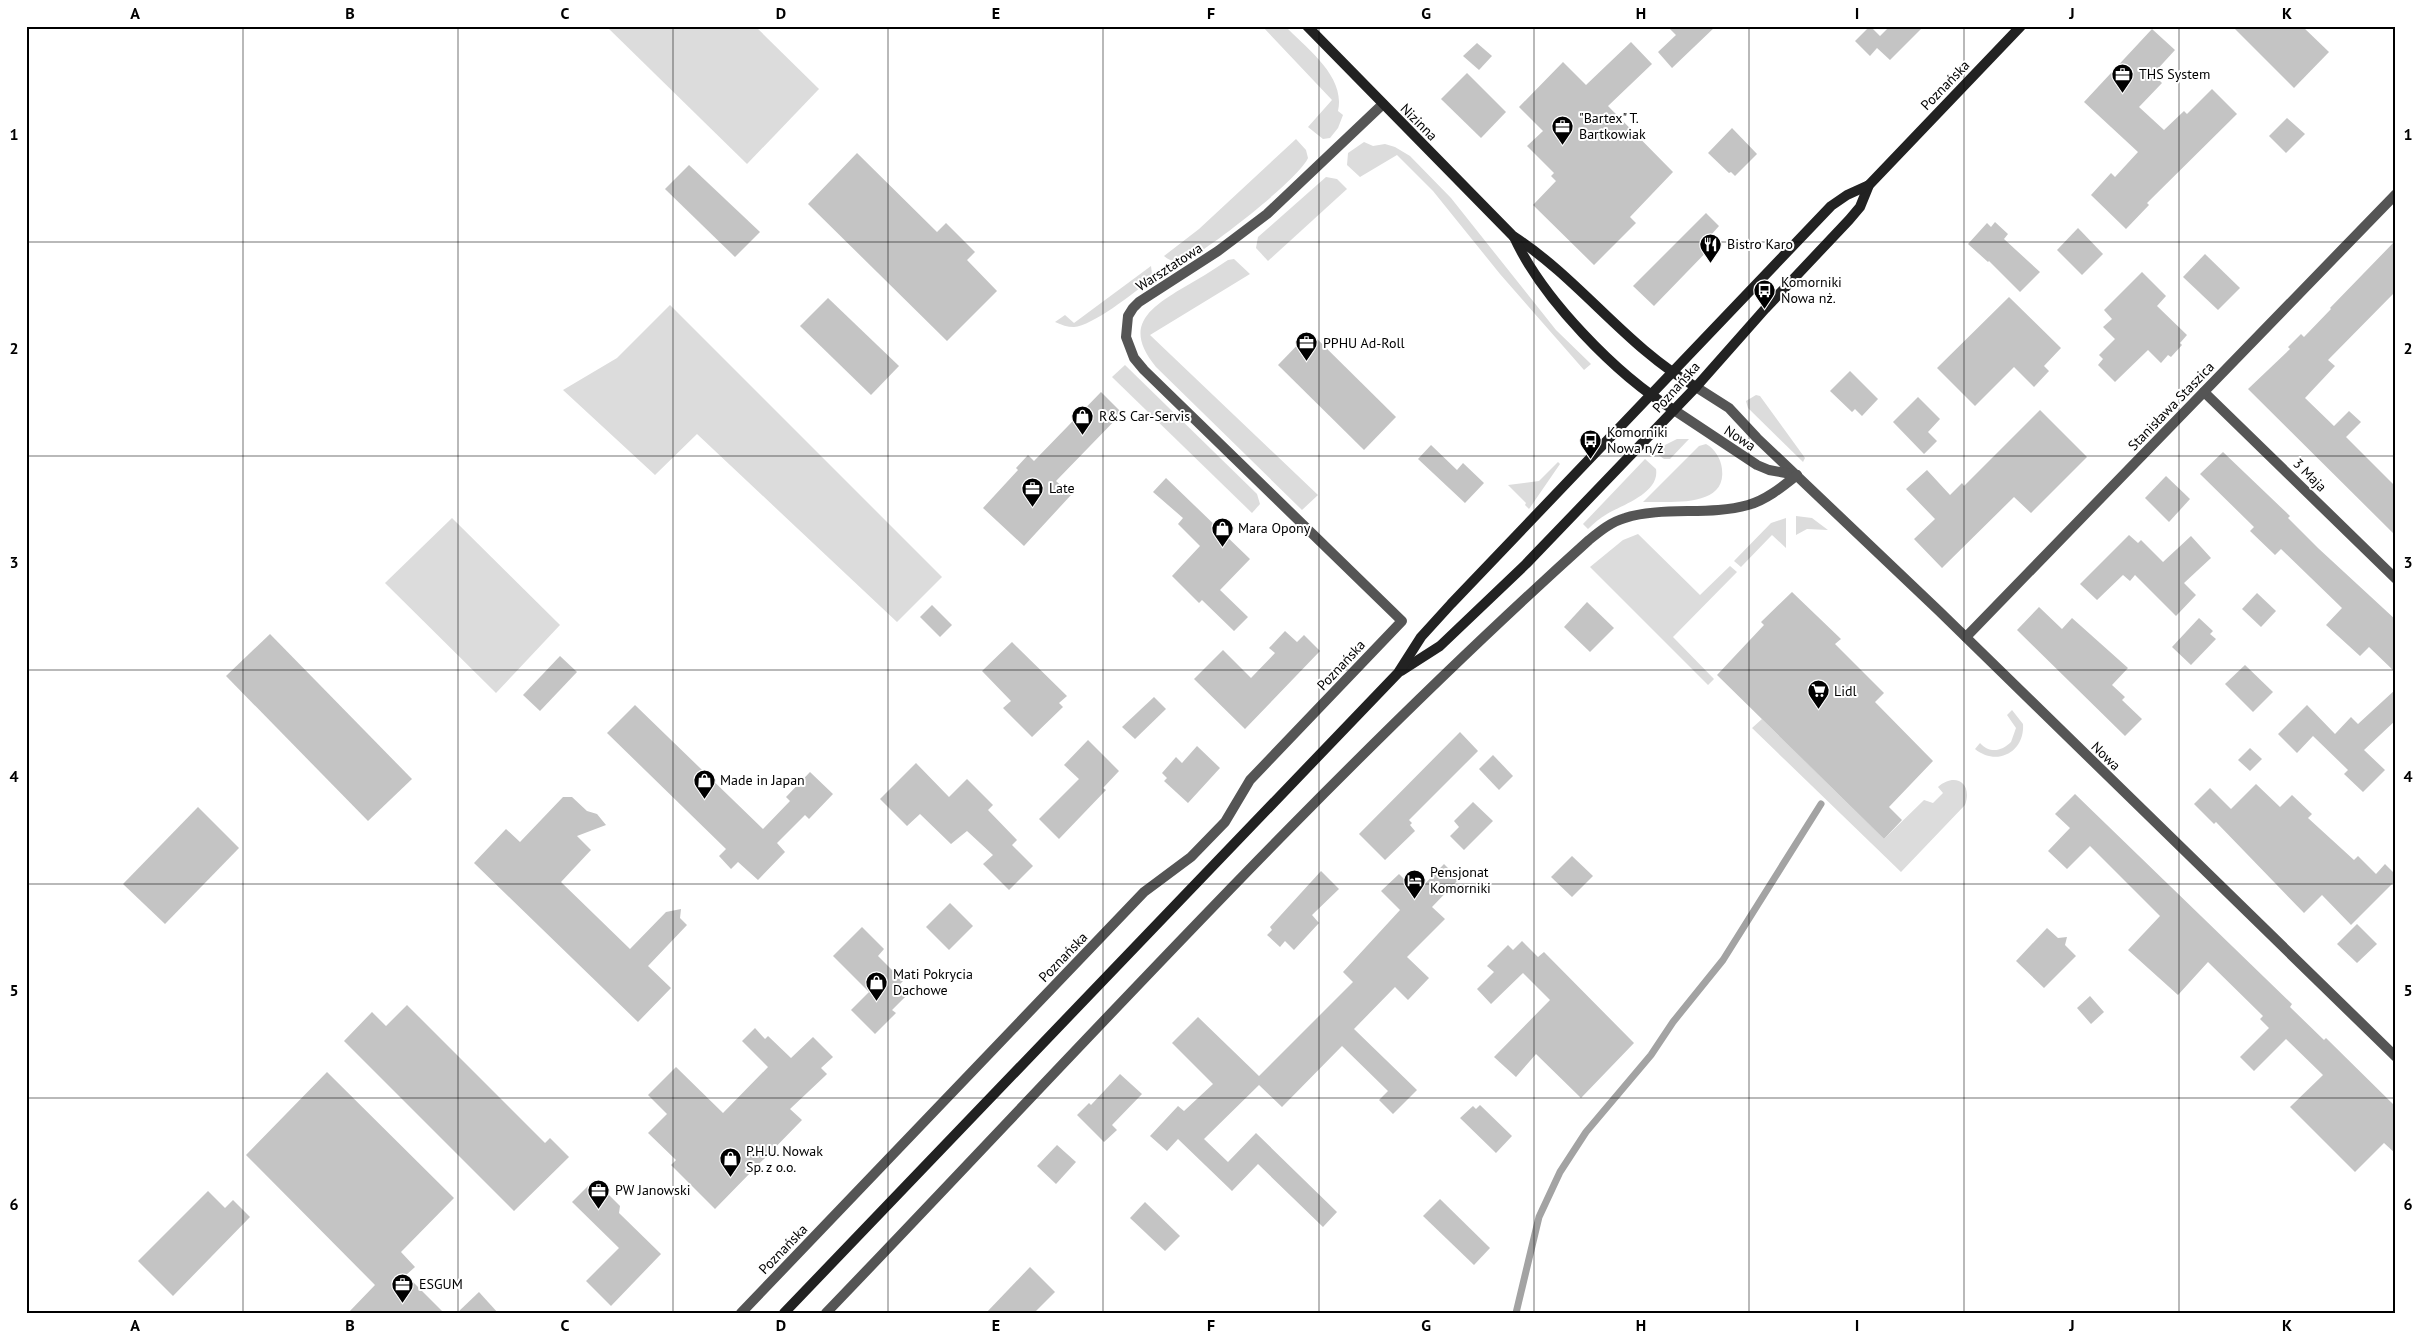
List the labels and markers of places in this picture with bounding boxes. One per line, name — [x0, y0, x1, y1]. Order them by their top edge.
office icon: THS System — [2111, 62, 2135, 93]
place label: THS System — [2139, 65, 2210, 83]
place label: "Bartex" T. Bartkowiak — [1579, 109, 1646, 143]
office icon: "Bartex" T. Bartkowiak — [1551, 114, 1575, 145]
restaurant icon: Bistro Karo — [1699, 232, 1723, 263]
place label: Bistro Karo — [1727, 235, 1793, 253]
place label: Komorniki Nowa nż. — [1781, 273, 1842, 307]
bus stop icon: Komorniki Nowa nż. — [1753, 278, 1777, 309]
office icon: PPHU Ad-Roll — [1295, 331, 1319, 362]
place label: PPHU Ad-Roll — [1323, 334, 1405, 352]
shop icon: R&S Car-Servis — [1071, 404, 1095, 435]
place label: R&S Car-Servis — [1099, 407, 1190, 425]
place label: Komorniki Nowa n/ż — [1607, 423, 1668, 457]
bus stop icon: Komorniki Nowa n/ż — [1579, 428, 1603, 459]
office icon: Late — [1021, 476, 1045, 507]
place label: Late — [1049, 479, 1075, 497]
shop icon: Mara Opony — [1210, 516, 1234, 547]
place label: Mara Opony — [1238, 519, 1311, 537]
supermarket icon: Lidl — [1806, 679, 1830, 710]
place label: Lidl — [1834, 682, 1857, 700]
shop icon: Made in Japan — [692, 768, 716, 799]
place label: Made in Japan — [720, 771, 805, 789]
place label: Pensjonat Komorniki — [1430, 863, 1491, 897]
hotel icon: Pensjonat Komorniki — [1402, 868, 1426, 899]
place label: Mati Pokrycia Dachowe — [893, 965, 973, 999]
shop icon: Mati Pokrycia Dachowe — [865, 970, 889, 1001]
place label: P.H.U. Nowak Sp. z o.o. — [746, 1142, 823, 1176]
shop icon: P.H.U. Nowak Sp. z o.o. — [718, 1147, 742, 1178]
office icon: PW Janowski — [587, 1178, 611, 1209]
place label: PW Janowski — [615, 1181, 690, 1199]
office icon: ESGUM — [391, 1272, 415, 1303]
place label: ESGUM — [419, 1275, 463, 1293]

